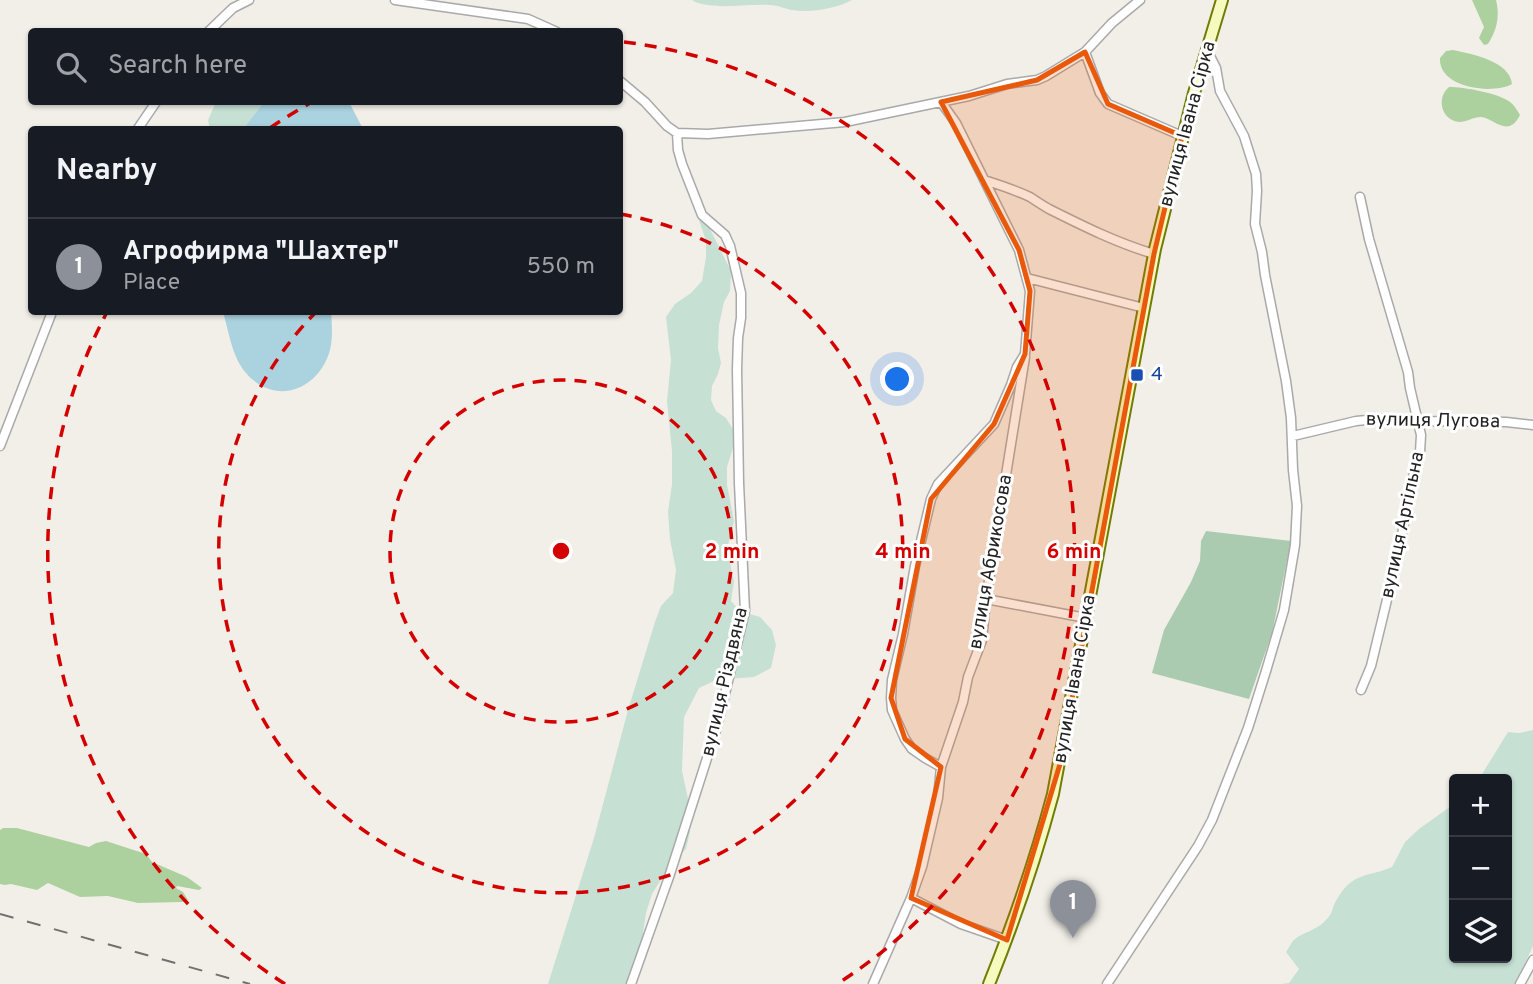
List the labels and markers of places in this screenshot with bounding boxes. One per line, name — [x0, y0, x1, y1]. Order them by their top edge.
place label: 4 — [1151, 363, 1163, 387]
marker: 4 — [1129, 367, 1145, 383]
centre of rings — [549, 539, 573, 563]
pin: 1 — [1050, 880, 1096, 938]

